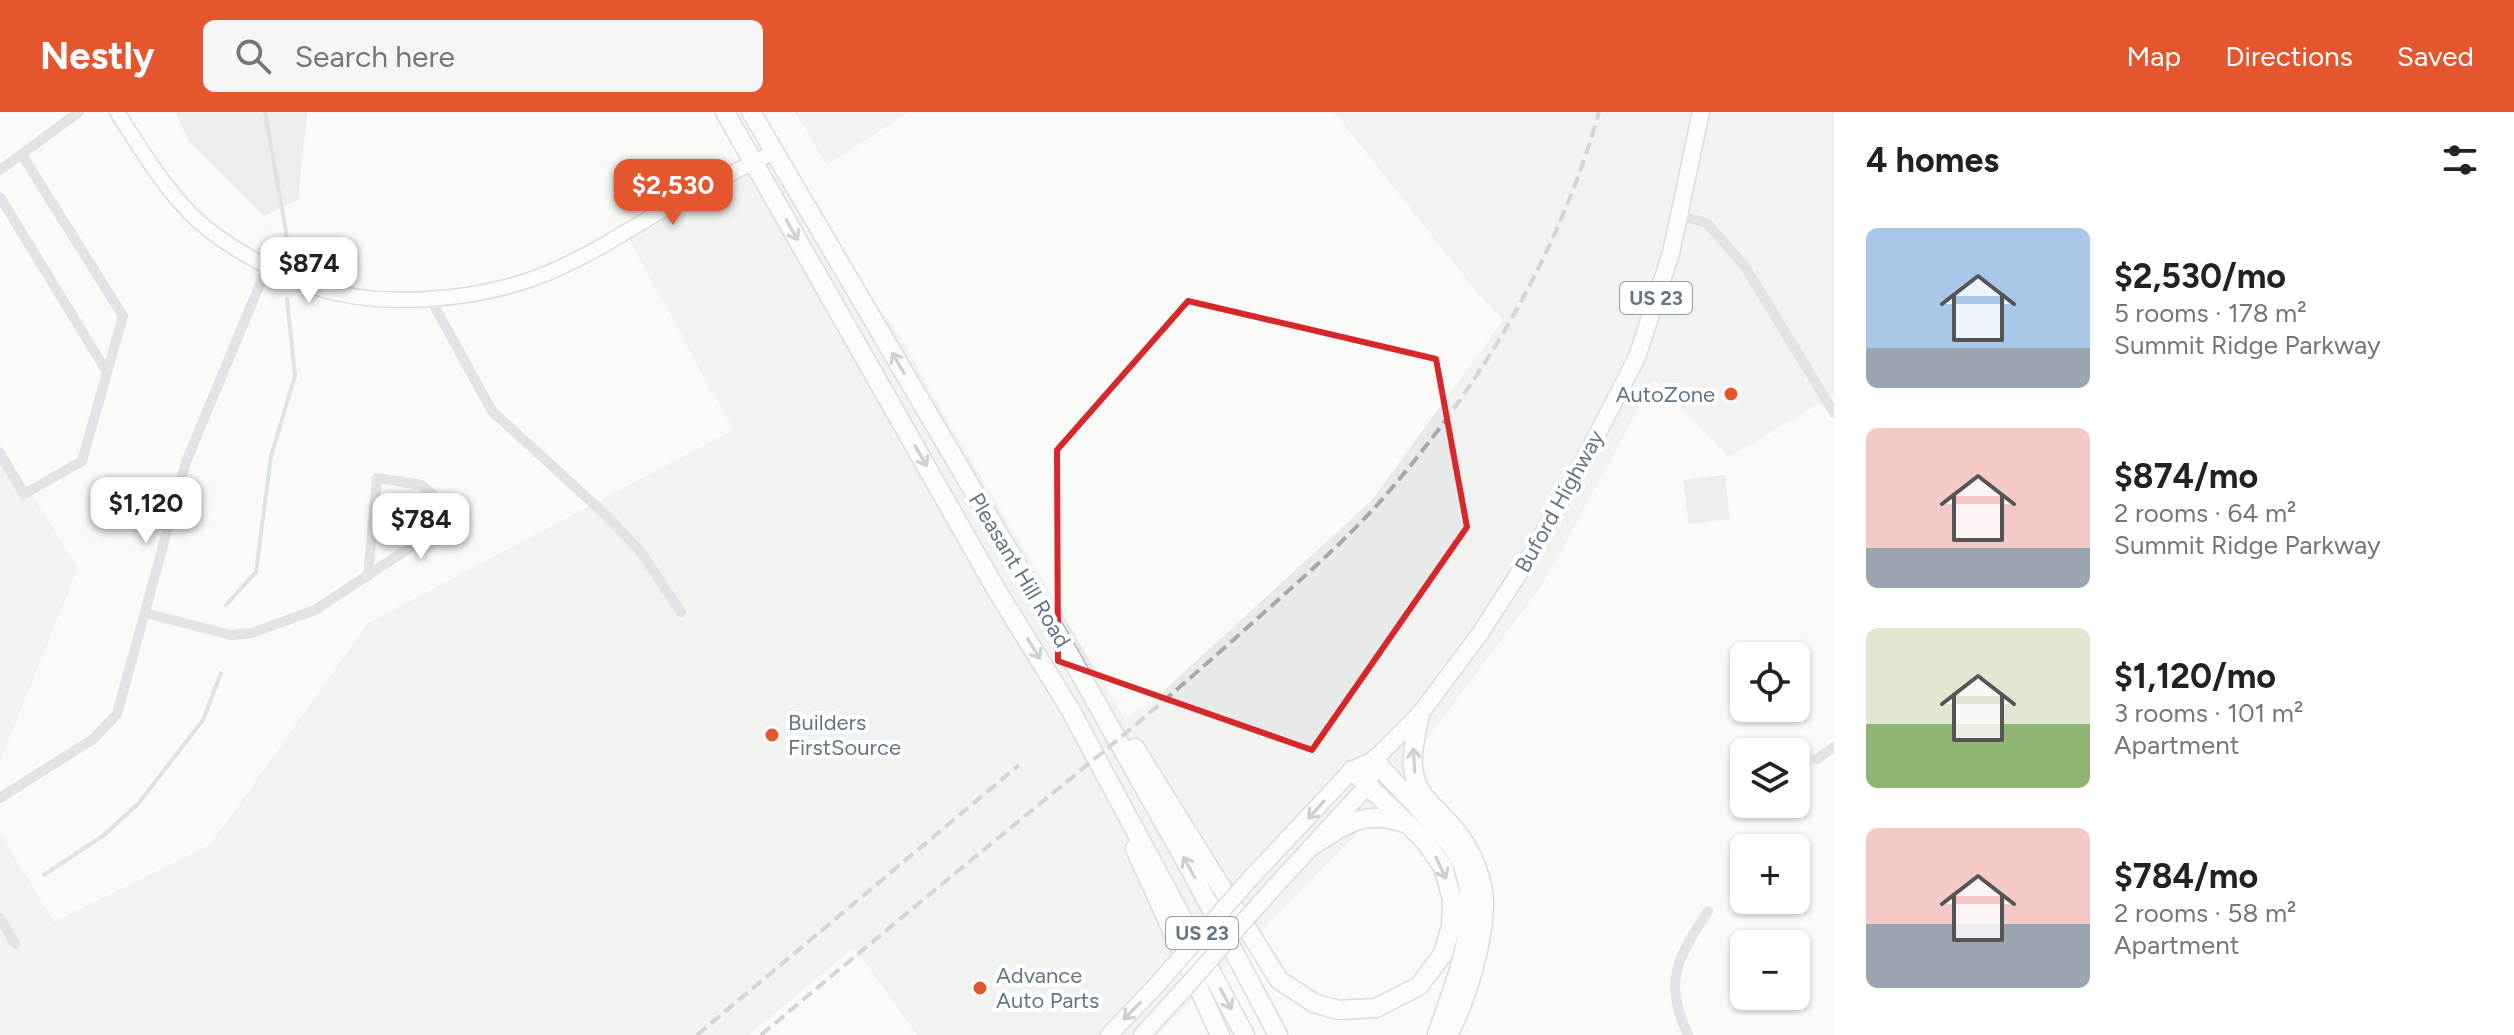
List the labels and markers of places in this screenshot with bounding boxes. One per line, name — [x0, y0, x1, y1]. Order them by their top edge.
pin: $2,530 — [608, 159, 738, 227]
pin: $874 — [262, 237, 356, 305]
place label: AutoZone — [1616, 381, 1715, 408]
marker: AutoZone — [1722, 385, 1740, 403]
pin: $1,120 — [81, 477, 211, 545]
pin: $784 — [374, 493, 468, 561]
place label: Builders FirstSource — [788, 709, 901, 761]
marker: Builders FirstSource — [763, 726, 781, 744]
place label: Advance Auto Parts — [996, 962, 1099, 1014]
marker: Advance Auto Parts — [971, 979, 989, 997]

